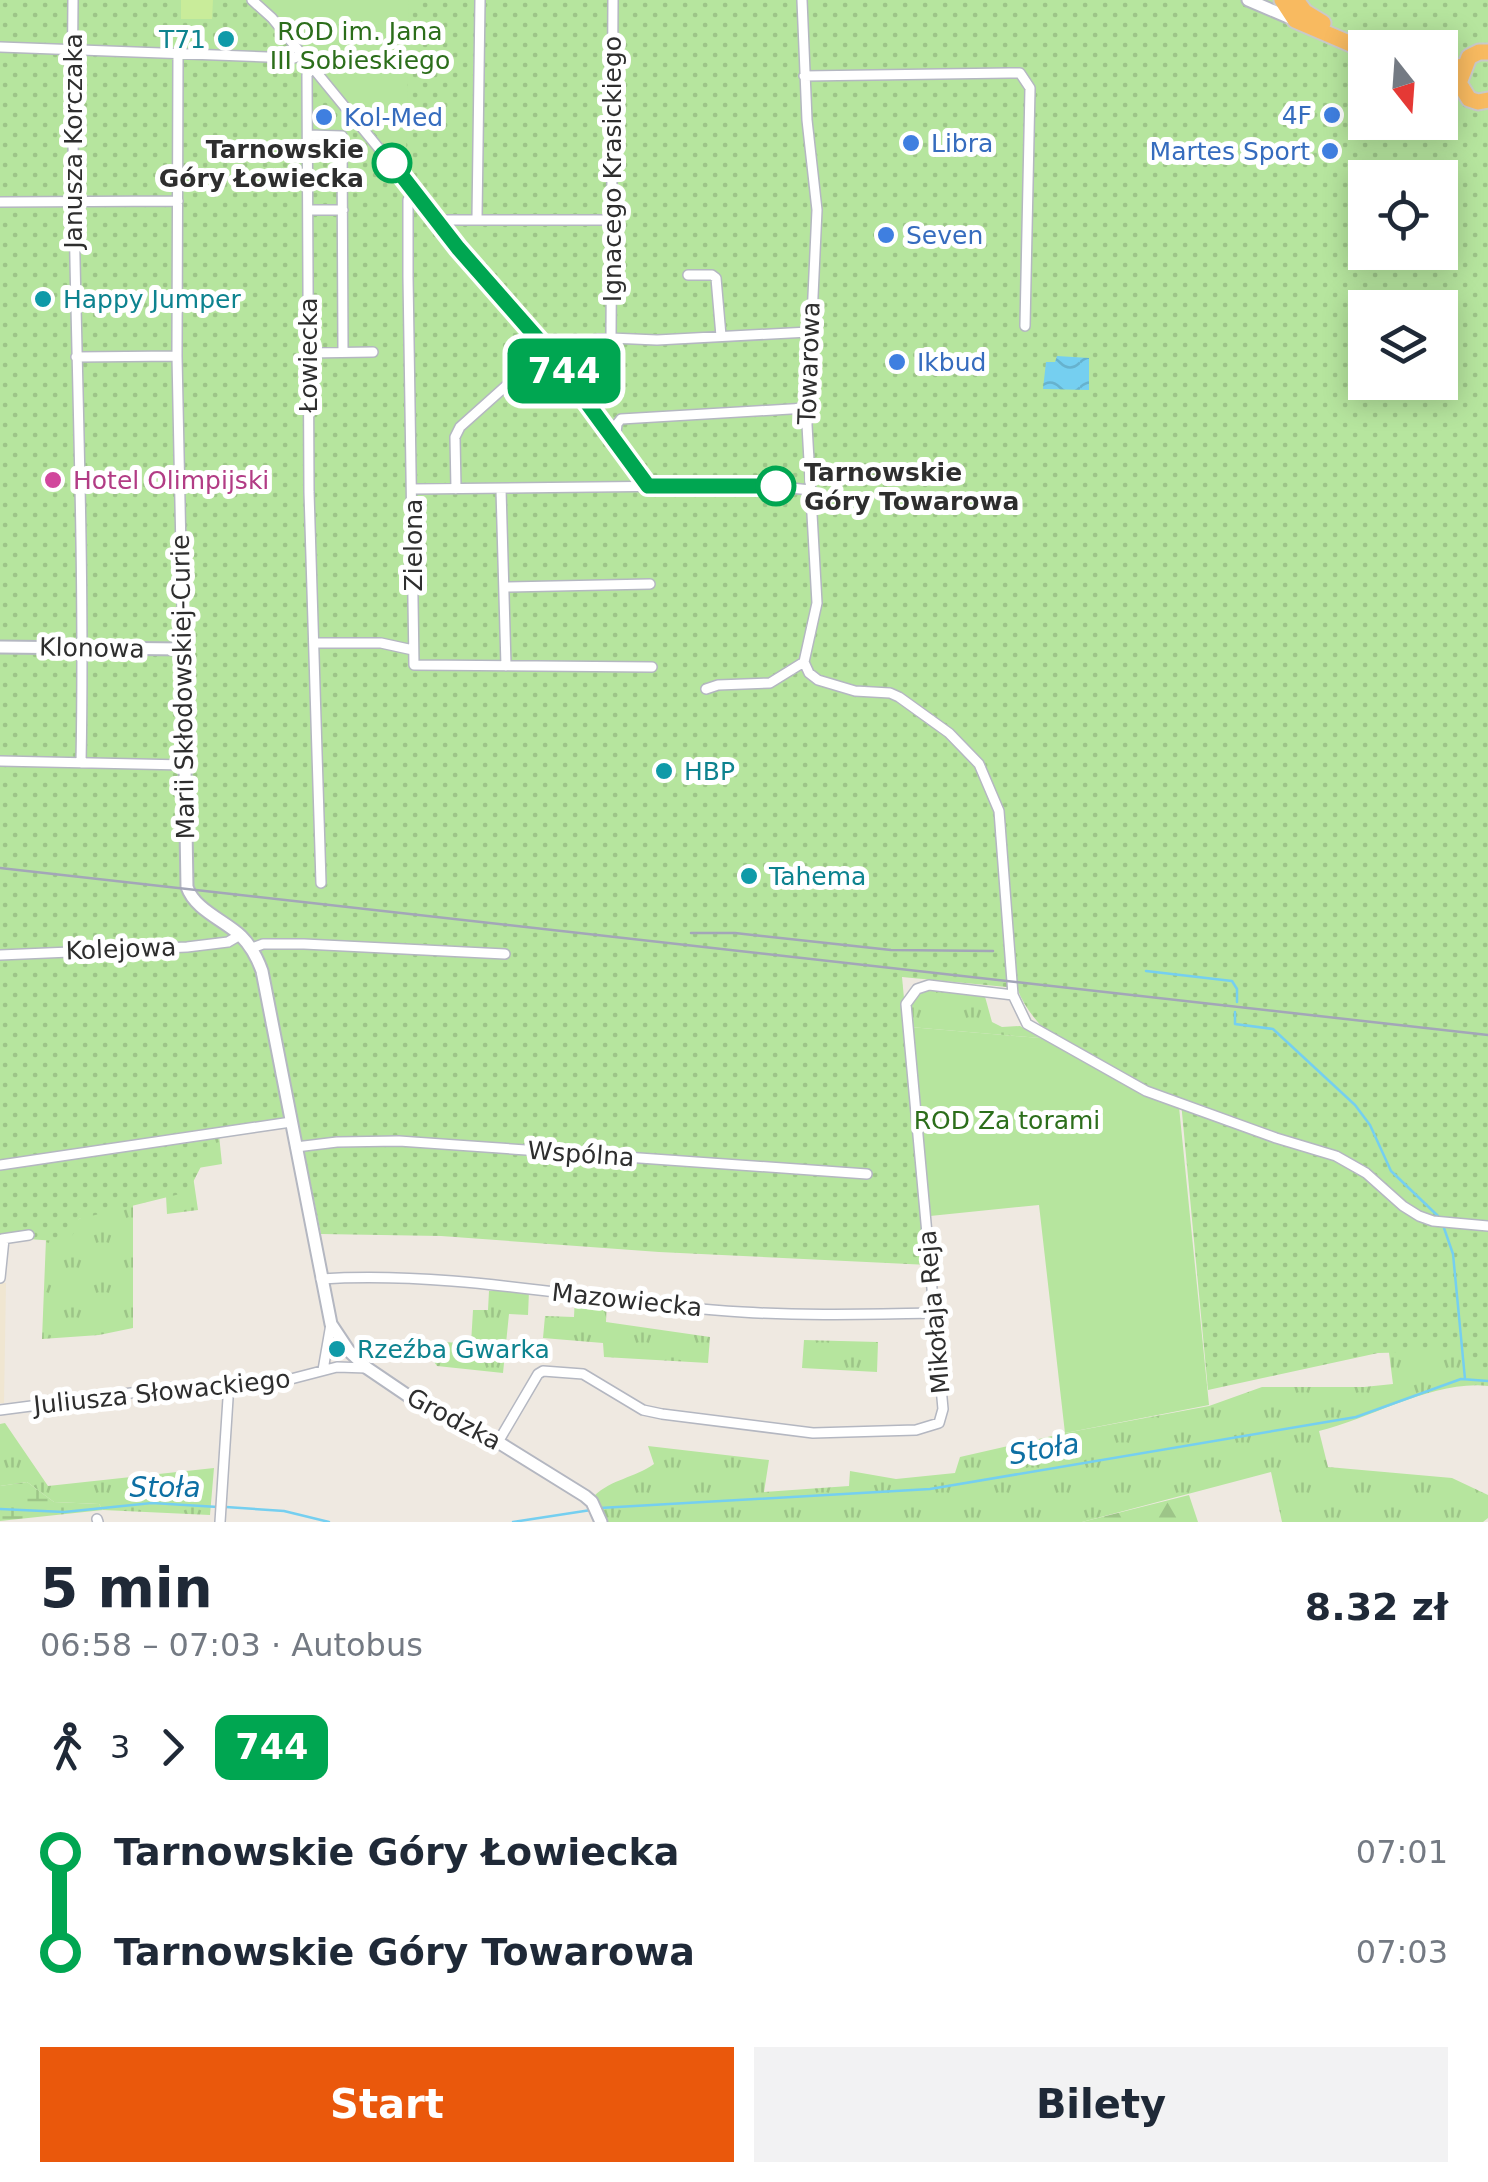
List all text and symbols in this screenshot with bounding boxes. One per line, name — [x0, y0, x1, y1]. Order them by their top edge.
park label: ROD im. Jana III Sobieskiego — [270, 17, 450, 75]
place label: T71 — [158, 25, 206, 54]
marker: T71 — [215, 28, 237, 50]
north arrow — [1348, 30, 1458, 140]
map controls — [1348, 30, 1458, 400]
street label: Janusza Korczaka — [59, 33, 88, 251]
street label: Ignacego Krasickiego — [598, 36, 627, 302]
place label: 4F — [1282, 101, 1312, 130]
place label: Kol-Med — [344, 103, 443, 132]
marker: 4F — [1321, 104, 1343, 126]
marker: Kol-Med — [313, 106, 335, 128]
place label: Libra — [931, 129, 993, 158]
marker: Libra — [900, 132, 922, 154]
place label: Tarnowskie Góry Łowiecka — [159, 135, 364, 193]
place label: Martes Sport — [1150, 137, 1310, 166]
marker: Martes Sport — [1319, 140, 1341, 162]
marker: Tarnowskie Góry Łowiecka — [373, 144, 411, 182]
button: locate — [1348, 160, 1458, 270]
place label: Seven — [906, 221, 983, 250]
marker: Seven — [875, 224, 897, 246]
place label: Happy Jumper — [63, 285, 241, 314]
marker: Happy Jumper — [32, 288, 54, 310]
button: layers — [1348, 290, 1458, 400]
street label: Łowiecka — [294, 297, 323, 414]
street label: Towarowa — [792, 301, 826, 426]
line badge: 744 — [506, 338, 622, 404]
place label: Ikbud — [917, 348, 986, 377]
text: 744 — [527, 351, 601, 391]
marker: Ikbud — [886, 351, 908, 373]
place label: Tarnowskie Góry Towarowa — [804, 458, 1019, 516]
place label: Hotel Olimpijski — [73, 466, 269, 495]
marker: Tarnowskie Góry Towarowa — [757, 467, 795, 505]
marker: Hotel Olimpijski — [42, 469, 64, 491]
street label: Zielona — [399, 499, 428, 591]
street label: Marii Skłodowskiej-Curie — [166, 534, 200, 840]
street label: Klonowa — [39, 633, 145, 663]
place label: HBP — [684, 757, 735, 786]
marker: HBP — [653, 760, 675, 782]
place label: Tahema — [768, 862, 866, 891]
marker: Tahema — [738, 865, 760, 887]
street label: Kolejowa — [65, 933, 177, 965]
park label: ROD Za torami — [914, 1106, 1100, 1135]
street label: Wspólna — [527, 1136, 635, 1172]
street label: Mikołaja Reja — [912, 1229, 956, 1395]
street label: Mazowiecka — [550, 1278, 704, 1322]
place label: Rzeźba Gwarka — [357, 1335, 550, 1364]
marker: Rzeźba Gwarka — [326, 1338, 348, 1360]
street label: Juliusza Słowackiego — [30, 1364, 292, 1420]
street label: Grodzka — [402, 1382, 506, 1456]
water label: Stoła — [1006, 1427, 1082, 1471]
water label: Stoła — [129, 1471, 201, 1504]
text: 5 min — [40, 1556, 213, 1620]
text: 8.32 zł — [1305, 1585, 1448, 1629]
text: 06:58 – 07:03 · Autobus — [40, 1626, 423, 1664]
icon: walk — [40, 1720, 95, 1775]
icon: forward — [145, 1720, 200, 1775]
text: 744 — [235, 1727, 308, 1767]
text: 3 — [110, 1728, 130, 1766]
text: Tarnowskie Góry Łowiecka — [114, 1830, 679, 1874]
text: 07:01 — [1356, 1833, 1448, 1871]
text: Tarnowskie Góry Towarowa — [114, 1930, 695, 1974]
text: 07:03 — [1356, 1933, 1448, 1971]
button: Start — [40, 2047, 734, 2162]
button: Bilety — [754, 2047, 1448, 2162]

